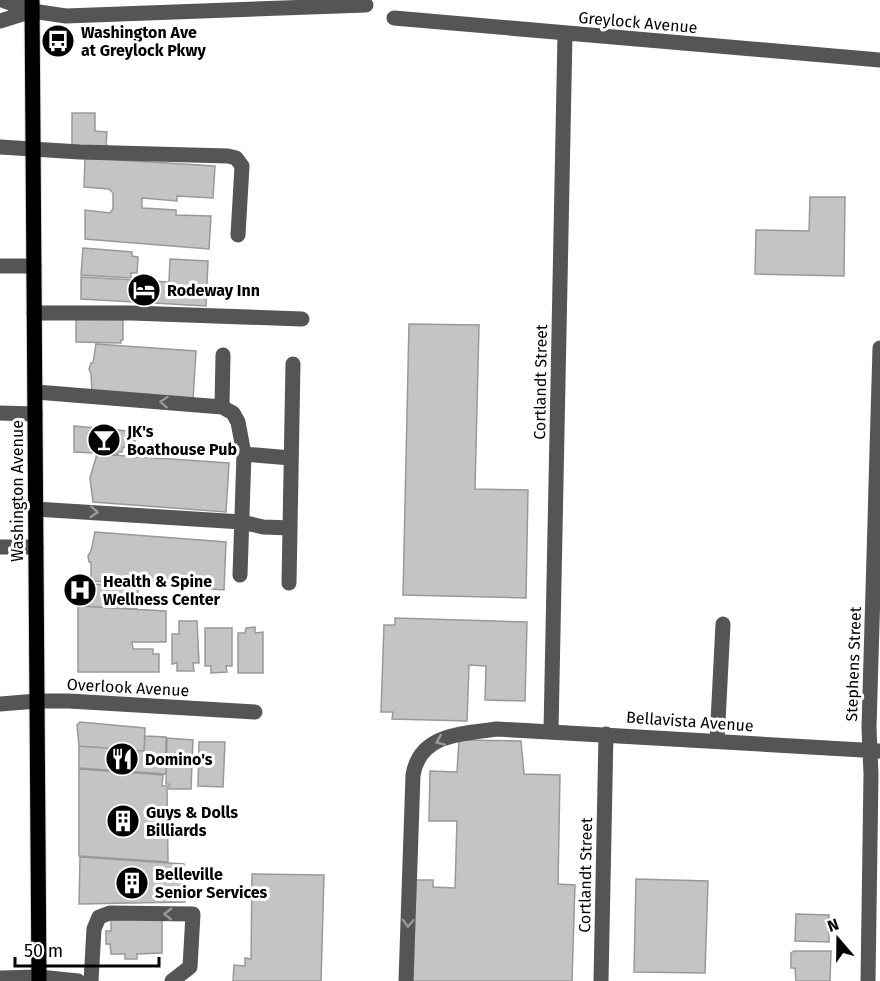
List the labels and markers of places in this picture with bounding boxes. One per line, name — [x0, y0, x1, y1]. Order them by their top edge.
bus stop icon: Washington Ave at Greylock Pkwy — [40, 23, 76, 59]
place label: Washington Ave at Greylock Pkwy — [81, 23, 206, 60]
hotel icon: Rodeway Inn — [126, 272, 162, 308]
place label: Rodeway Inn — [167, 281, 260, 300]
bar icon: JK's Boathouse Pub — [86, 422, 122, 458]
place label: JK's Boathouse Pub — [126, 422, 237, 459]
hospital icon: Health & Spine Wellness Center — [62, 572, 98, 608]
place label: Health & Spine Wellness Center — [103, 572, 221, 609]
restaurant icon: Domino's — [104, 741, 140, 777]
place label: Domino's — [145, 750, 213, 769]
building icon: Guys & Dolls Billiards — [105, 803, 141, 839]
place label: Guys & Dolls Billiards — [146, 803, 238, 840]
building icon: Belleville Senior Services — [114, 865, 150, 901]
place label: Belleville Senior Services — [155, 865, 268, 902]

